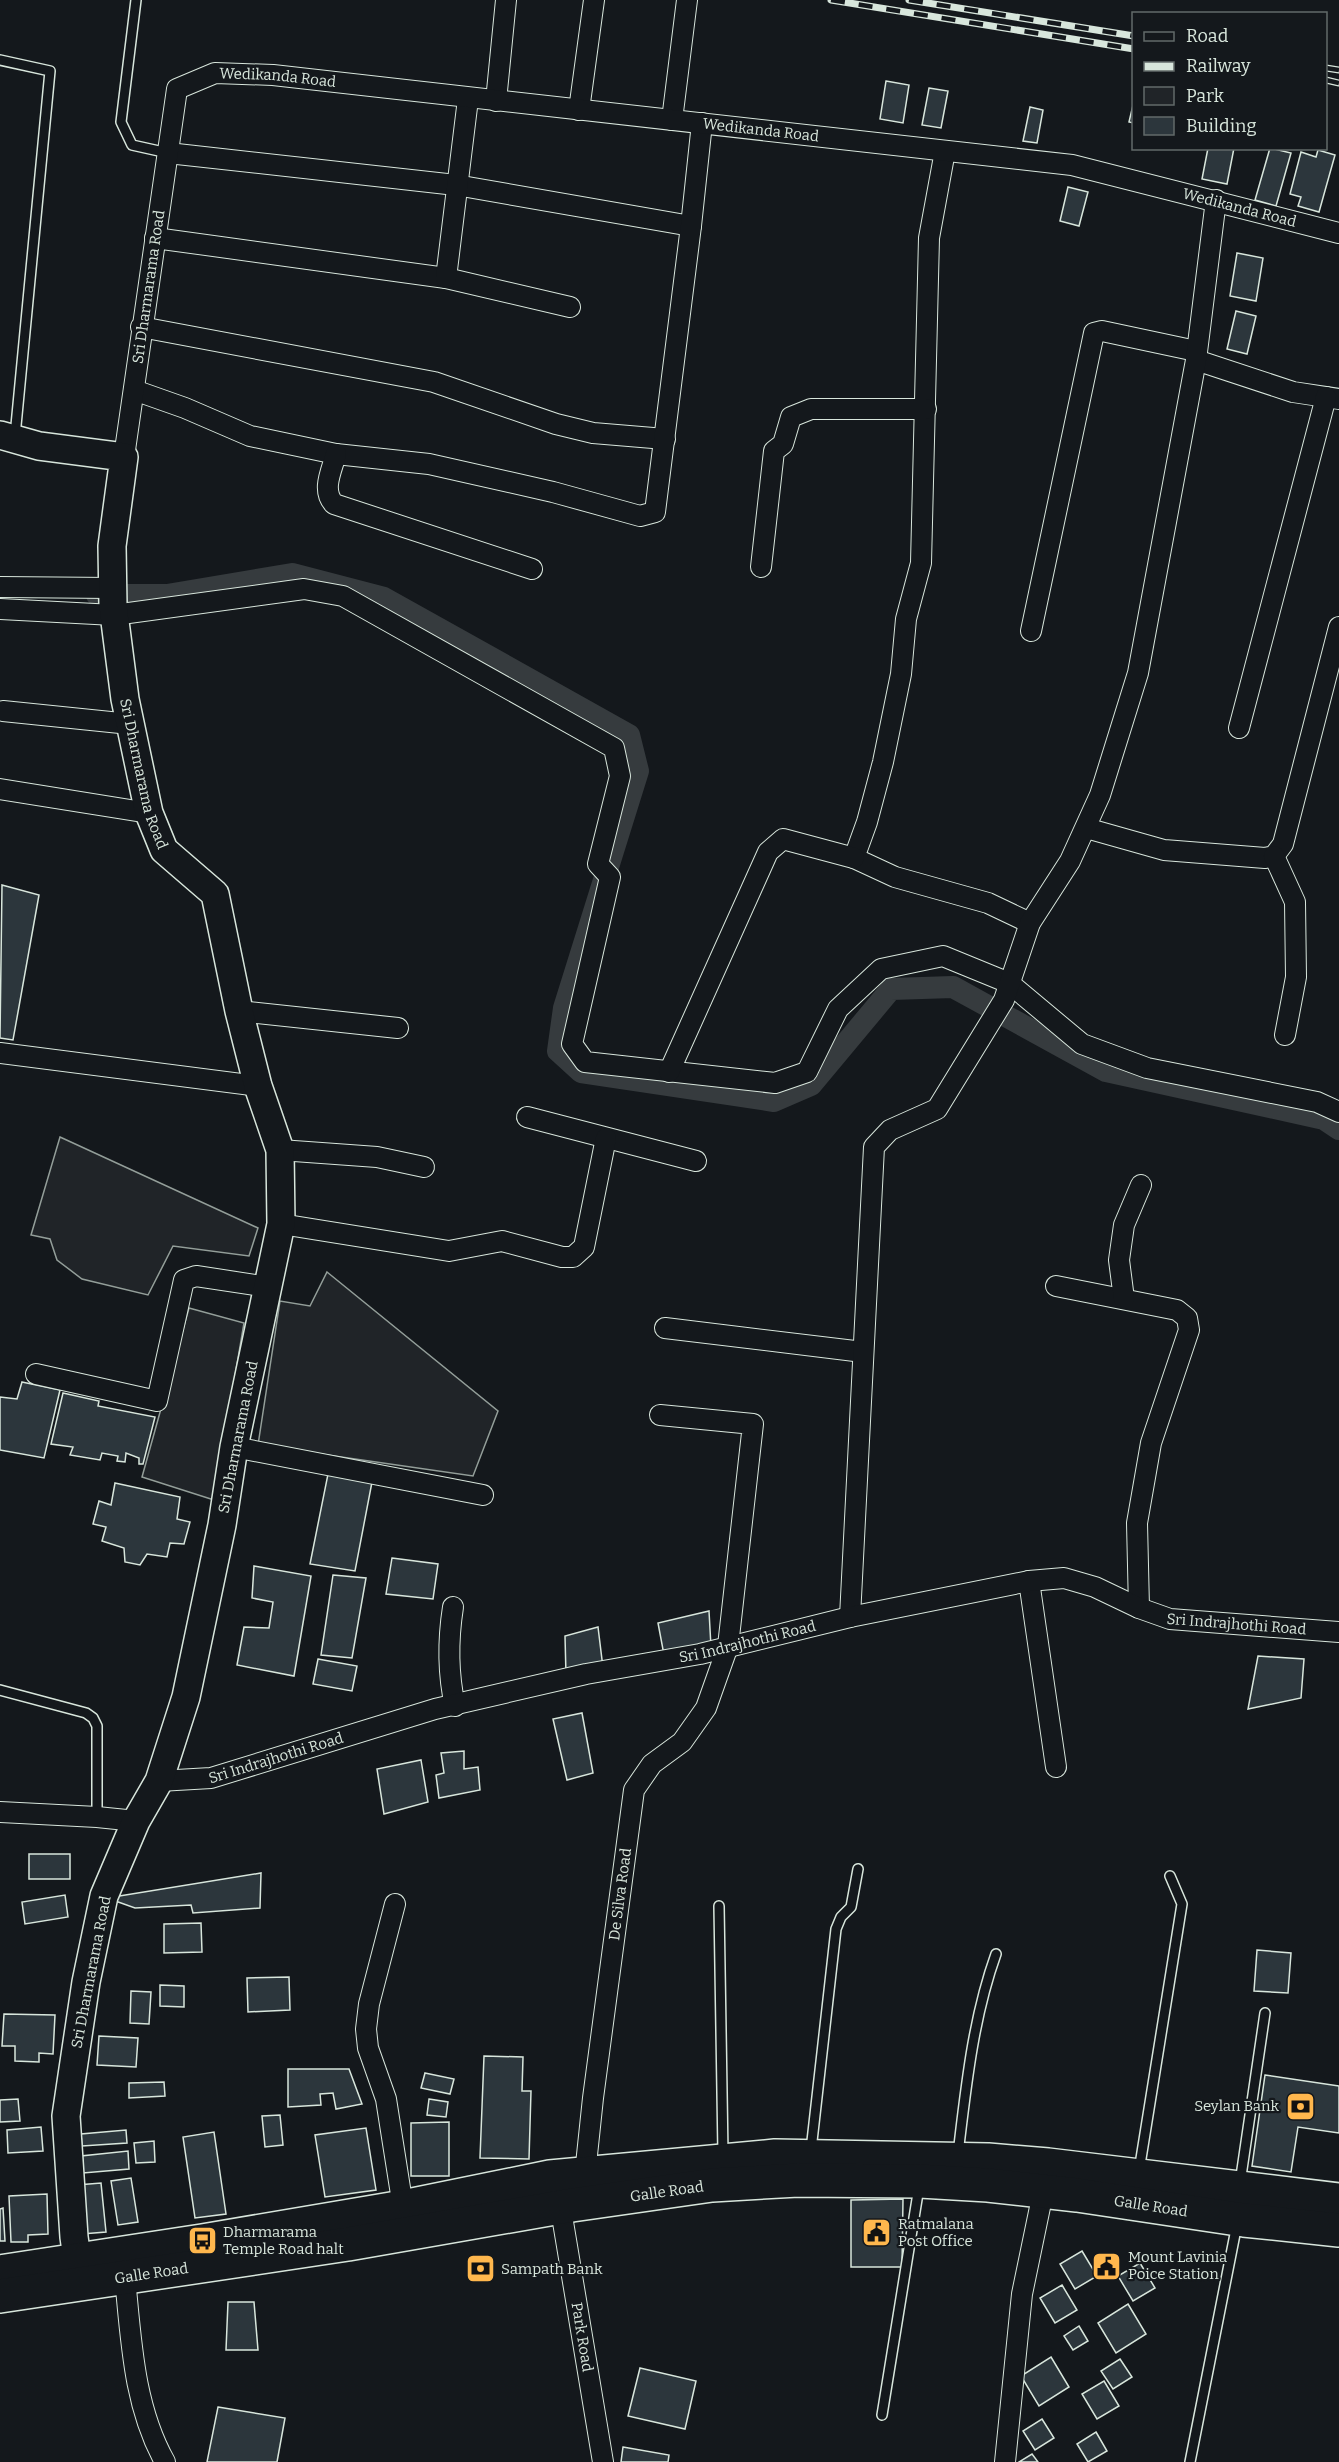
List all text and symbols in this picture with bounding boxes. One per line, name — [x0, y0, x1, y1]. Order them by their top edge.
legend — [1132, 12, 1327, 150]
text: Road — [1186, 25, 1229, 47]
text: Railway — [1186, 55, 1251, 77]
street label: Wedikanda Road — [219, 64, 337, 91]
text: Park — [1186, 85, 1225, 107]
street label: Wedikanda Road — [702, 114, 820, 145]
text: Building — [1186, 115, 1257, 137]
street label: Wedikanda Road — [1181, 185, 1299, 231]
street label: Sri Dharmarama Road — [129, 209, 168, 365]
street label: Sri Dharmarama Road — [116, 697, 172, 852]
street label: Sri Dharmarama Road — [214, 1359, 262, 1515]
street label: Sri Indrajhothi Road — [1166, 1610, 1307, 1638]
street label: Sri Indrajhothi Road — [678, 1617, 818, 1667]
street label: Sri Indrajhothi Road — [206, 1729, 346, 1787]
street label: De Silva Road — [605, 1847, 635, 1942]
street label: Sri Dharmarama Road — [67, 1894, 115, 2050]
bank icon: Seylan Bank — [1284, 2090, 1316, 2122]
place label: Seylan Bank — [1194, 2097, 1279, 2115]
street label: Galle Road — [629, 2177, 705, 2206]
street label: Galle Road — [1113, 2192, 1189, 2220]
place label: Ratmalana Post Office — [898, 2215, 974, 2250]
public building icon: Ratmalana Post Office — [861, 2217, 893, 2249]
place label: Dharmarama Temple Road halt — [223, 2223, 344, 2258]
bus stop icon: Dharmarama Temple Road halt — [186, 2225, 218, 2257]
place label: Mount Lavinia Poice Station — [1128, 2248, 1227, 2283]
public building icon: Mount Lavinia Poice Station — [1091, 2250, 1123, 2282]
bank icon: Sampath Bank — [464, 2253, 496, 2285]
street label: Galle Road — [113, 2259, 189, 2288]
place label: Sampath Bank — [501, 2260, 603, 2278]
street label: Park Road — [568, 2301, 597, 2373]

